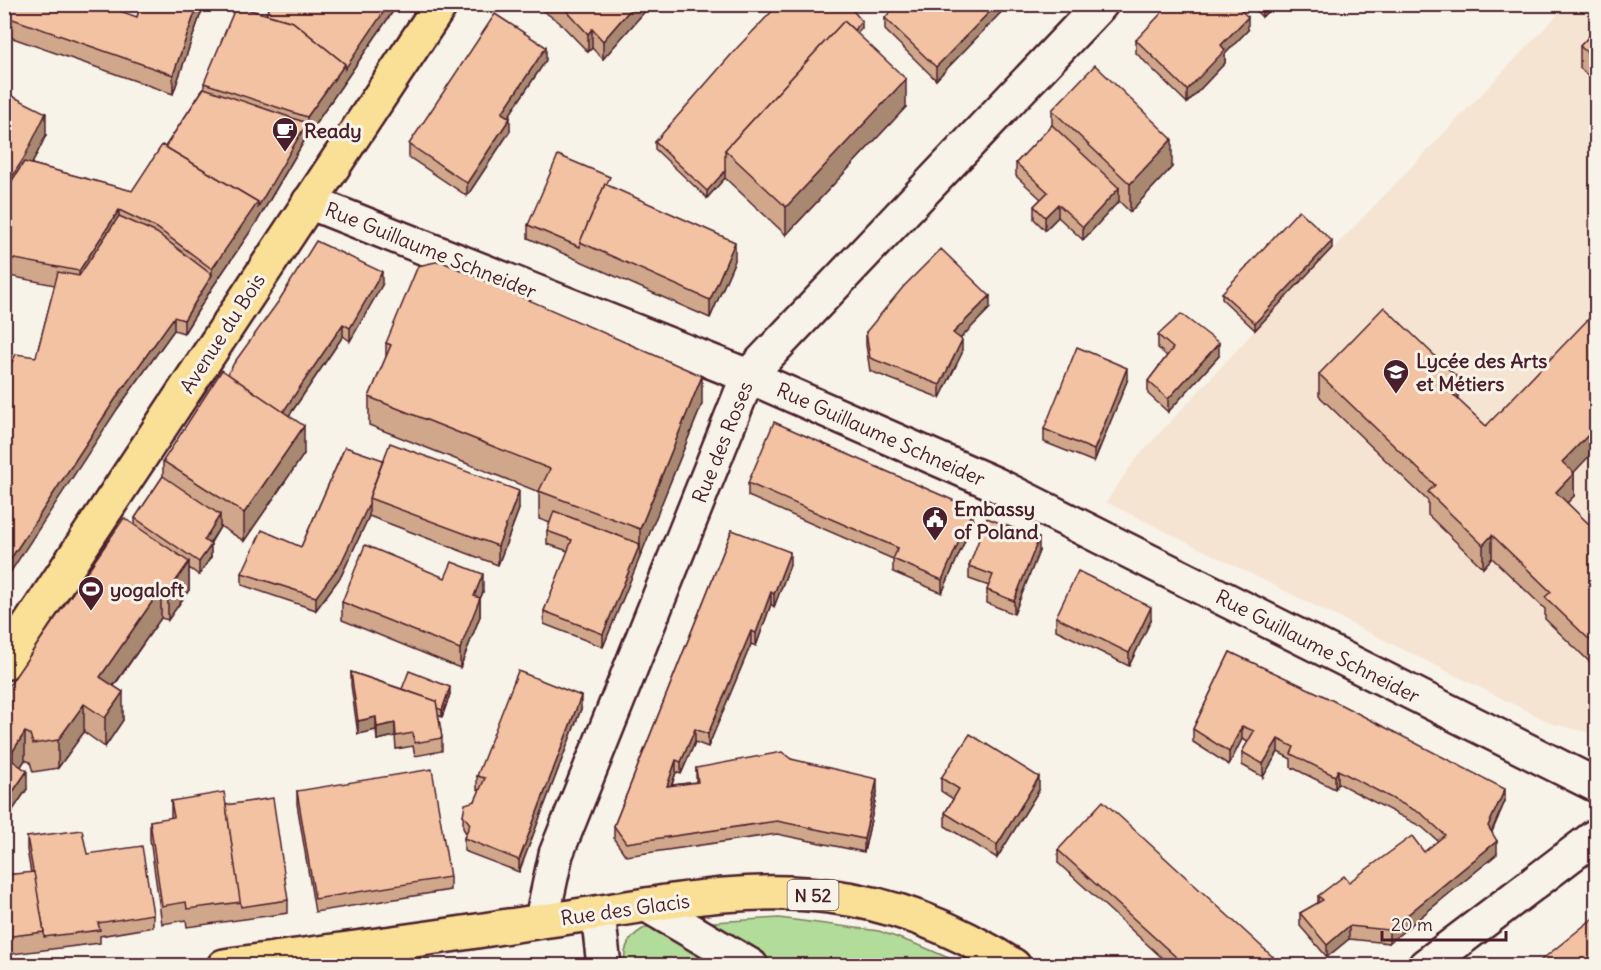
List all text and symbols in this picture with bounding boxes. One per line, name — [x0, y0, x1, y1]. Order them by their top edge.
cafe icon: Ready — [270, 115, 300, 153]
place label: Ready — [304, 118, 362, 143]
street label: Rue Guillaume Schneider — [322, 196, 540, 304]
street label: Avenue du Bois — [174, 268, 270, 398]
place label: Lycée des Arts et Métiers — [1416, 348, 1547, 396]
school or university icon: Lycée des Arts et Métiers — [1381, 357, 1411, 395]
street label: Rue Guillaume Schneider — [773, 377, 989, 491]
street label: Rue des Roses — [686, 378, 758, 506]
place label: Embassy of Poland — [954, 496, 1039, 544]
public building icon: Embassy of Poland — [920, 504, 950, 542]
sports icon: yogaloft — [76, 574, 106, 612]
place label: yogaloft — [110, 577, 184, 602]
street label: Rue Guillaume Schneider — [1212, 584, 1424, 708]
road number: N 52 — [788, 880, 838, 910]
street label: Rue des Glacis — [559, 888, 691, 930]
scale bar — [1382, 904, 1506, 942]
text: 20 m — [1391, 913, 1433, 936]

